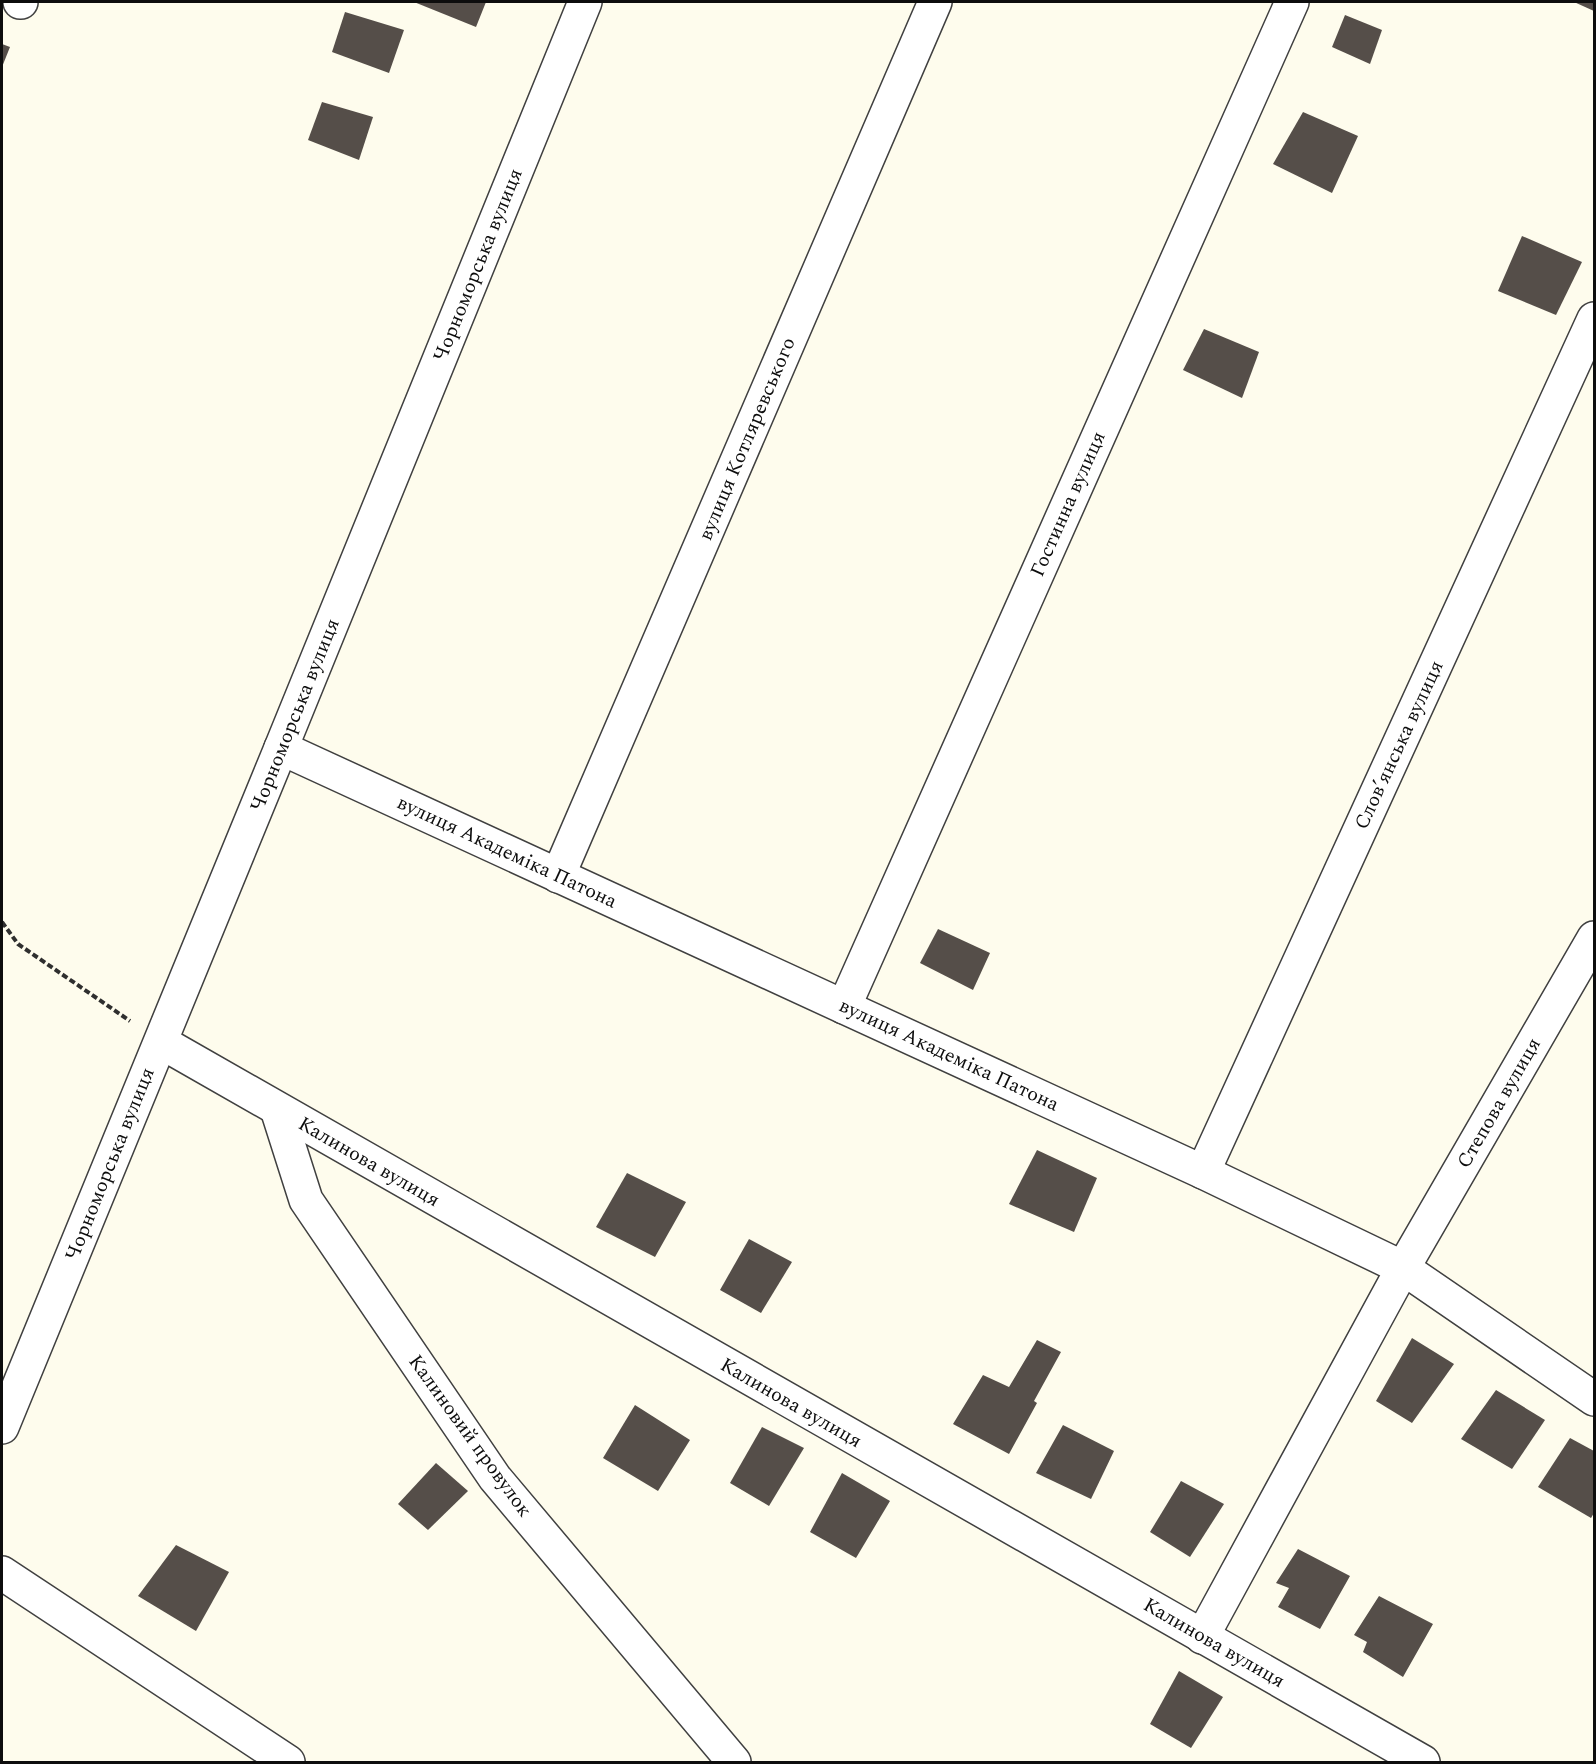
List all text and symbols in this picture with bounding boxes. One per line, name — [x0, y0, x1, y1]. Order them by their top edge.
street label: Чорноморська вулиця — [426, 164, 530, 366]
street label: вулиця Котляревського — [691, 333, 803, 545]
street label: Гостинна вулиця — [1022, 426, 1114, 582]
street label: Чорноморська вулиця — [243, 614, 347, 816]
street label: Словʼянська вулиця — [1347, 655, 1451, 835]
street label: вулиця Академіка Патона — [392, 788, 622, 916]
street label: вулиця Академіка Патона — [834, 991, 1064, 1119]
street label: Степова вулиця — [1449, 1032, 1549, 1174]
street label: Чорноморська вулиця — [58, 1063, 162, 1265]
street label: Калинова вулиця — [292, 1109, 446, 1215]
street label: Калиновий провулок — [401, 1348, 539, 1524]
street label: Калинова вулиця — [714, 1350, 868, 1456]
street label: Калинова вулиця — [1137, 1590, 1291, 1696]

